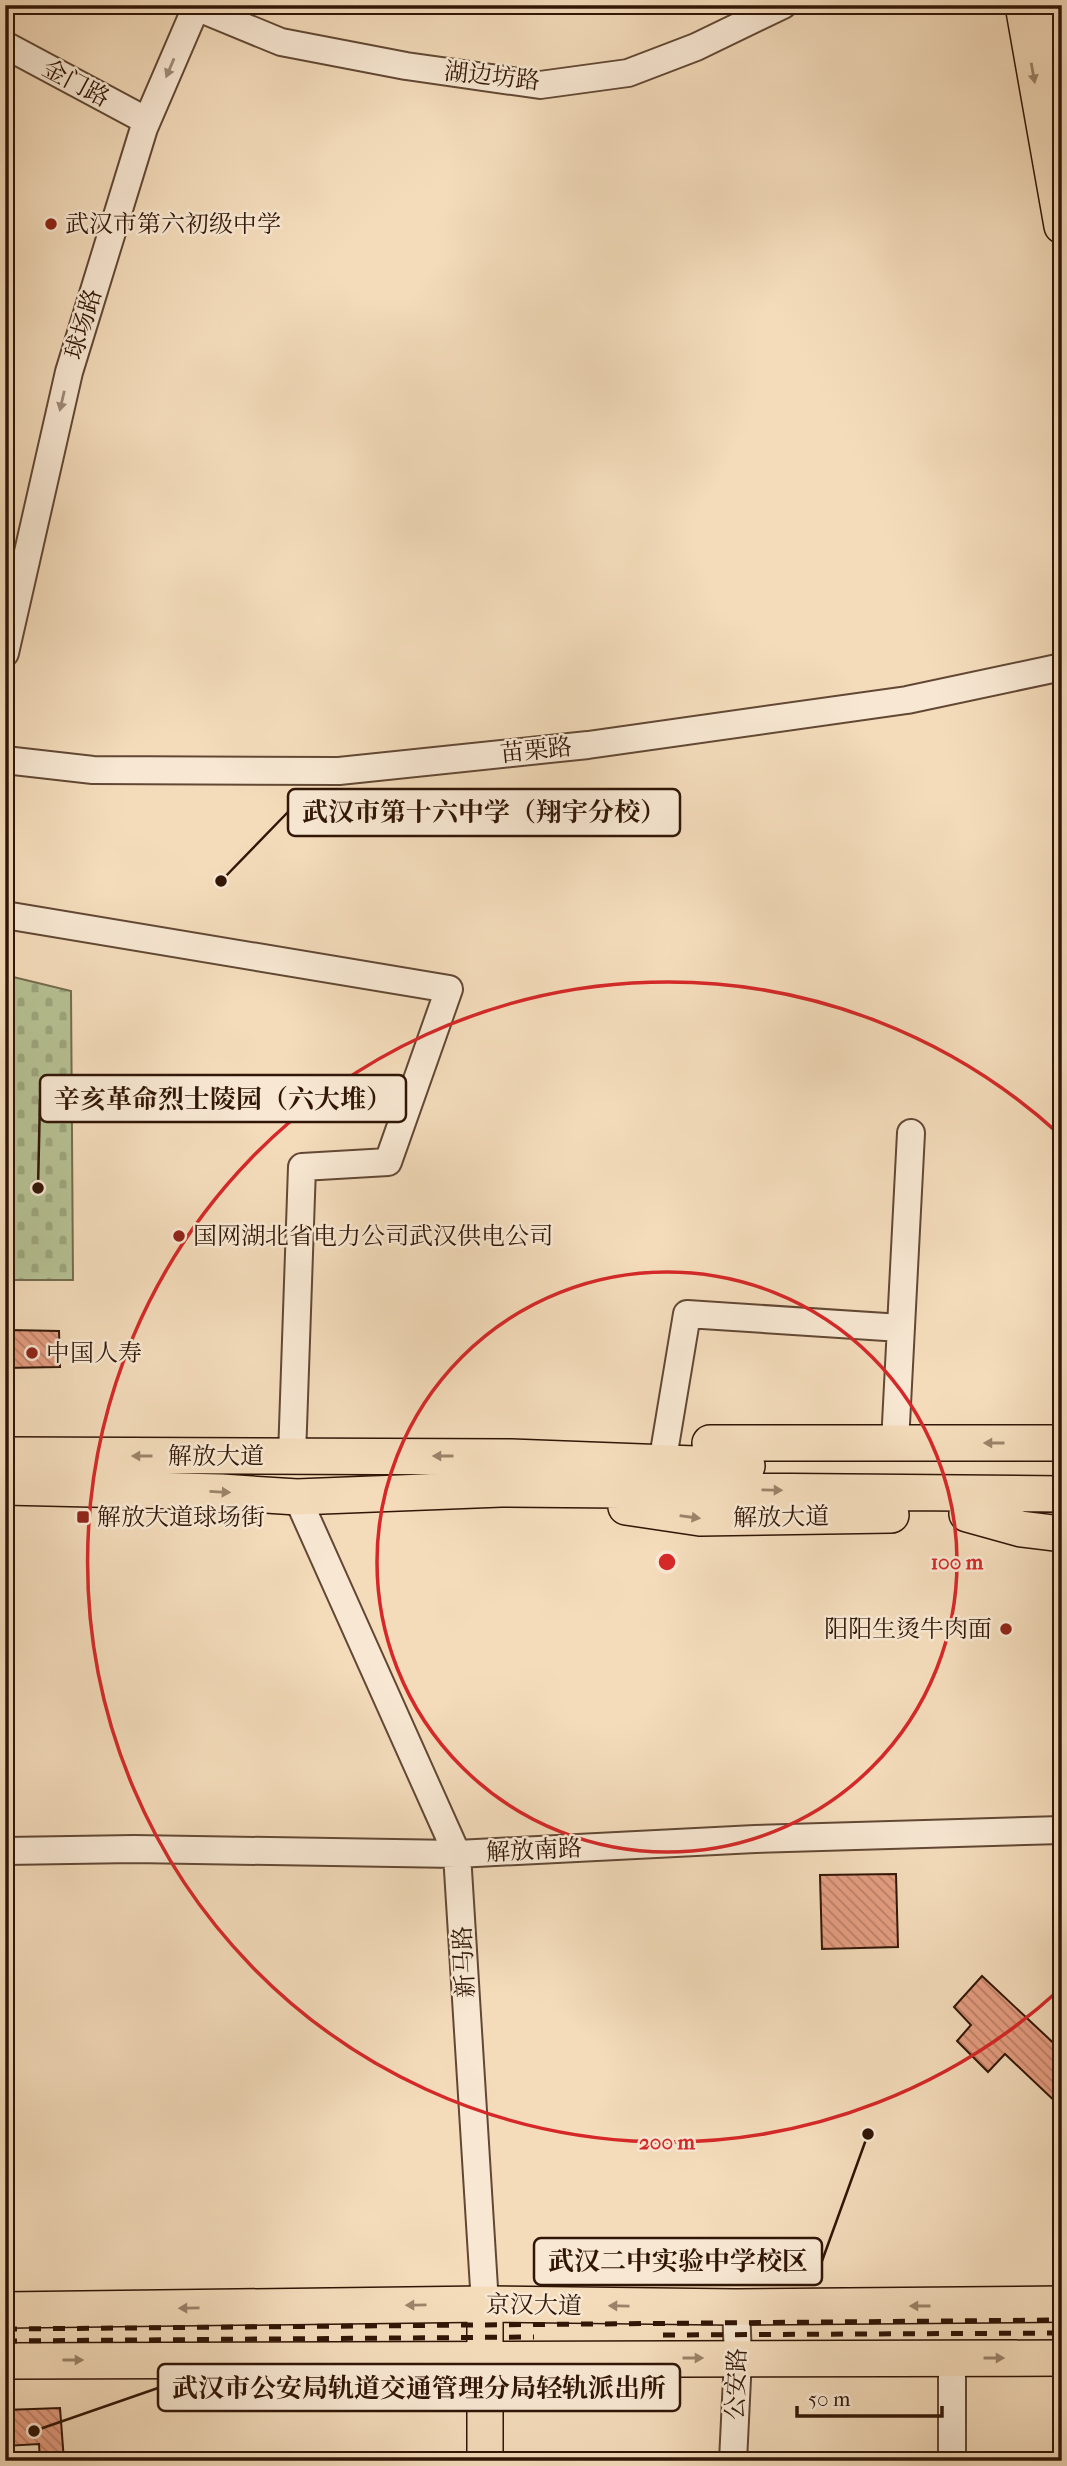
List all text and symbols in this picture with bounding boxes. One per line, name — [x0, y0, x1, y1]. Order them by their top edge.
street label: 金门路 — [38, 54, 114, 112]
street label: 湖边坊路 — [443, 57, 541, 95]
one-way arrow — [164, 58, 176, 78]
one-way arrow — [1027, 62, 1038, 84]
place label: 武汉市第六初级中学 — [65, 210, 281, 238]
marker: 武汉市第六初级中学 — [43, 216, 59, 232]
street label: 球场路 — [59, 285, 107, 363]
one-way arrow — [57, 390, 68, 412]
street label: 苗栗路 — [499, 732, 573, 768]
callout: 武汉市第十六中学（翔宇分校） — [288, 789, 680, 836]
text: 武汉市第十六中学（翔宇分校） — [302, 797, 666, 828]
callout: 辛亥革命烈士陵园（六大堆） — [40, 1075, 406, 1122]
text: 辛亥革命烈士陵园（六大堆） — [54, 1084, 392, 1115]
place label: 国网湖北省电力公司武汉供电公司 — [193, 1222, 553, 1250]
marker: 国网湖北省电力公司武汉供电公司 — [171, 1228, 187, 1244]
place label: 中国人寿 — [46, 1339, 142, 1367]
marker: 中国人寿 — [24, 1345, 40, 1361]
one-way arrow — [982, 1437, 1004, 1449]
street label: 解放大道 — [168, 1442, 264, 1470]
one-way arrow — [131, 1450, 153, 1461]
one-way arrow — [432, 1450, 454, 1462]
one-way arrow — [761, 1485, 783, 1496]
one-way arrow — [210, 1486, 232, 1497]
street label: 解放大道 — [733, 1502, 829, 1532]
place label: 解放大道球场街 — [97, 1503, 265, 1531]
marker: 解放大道球场街 — [75, 1509, 91, 1525]
one-way arrow — [679, 1511, 701, 1522]
centre of rings — [655, 1550, 679, 1574]
text: 100 m — [931, 1550, 984, 1574]
place label: 阳阳生烫牛肉面 — [824, 1615, 992, 1643]
marker: 阳阳生烫牛肉面 — [998, 1621, 1014, 1637]
street label: 解放南路 — [485, 1834, 583, 1866]
street label: 新马路 — [448, 1925, 480, 1999]
text: 200 m — [639, 2130, 696, 2154]
callout: 武汉二中实验中学校区 — [534, 2238, 822, 2285]
text: 武汉二中实验中学校区 — [548, 2246, 808, 2277]
street label: 京汉大道 — [486, 2290, 582, 2320]
one-way arrow — [405, 2299, 427, 2311]
one-way arrow — [608, 2300, 630, 2311]
one-way arrow — [909, 2300, 931, 2312]
one-way arrow — [178, 2302, 200, 2314]
street label: 公安路 — [721, 2348, 751, 2420]
one-way arrow — [682, 2352, 704, 2364]
one-way arrow — [983, 2352, 1005, 2364]
one-way arrow — [63, 2354, 85, 2366]
callout: 武汉市公安局轨道交通管理分局轻轨派出所 — [158, 2364, 680, 2411]
text: 武汉市公安局轨道交通管理分局轻轨派出所 — [172, 2373, 666, 2404]
scale bar — [797, 2375, 943, 2419]
text: 50 m — [808, 2387, 851, 2411]

